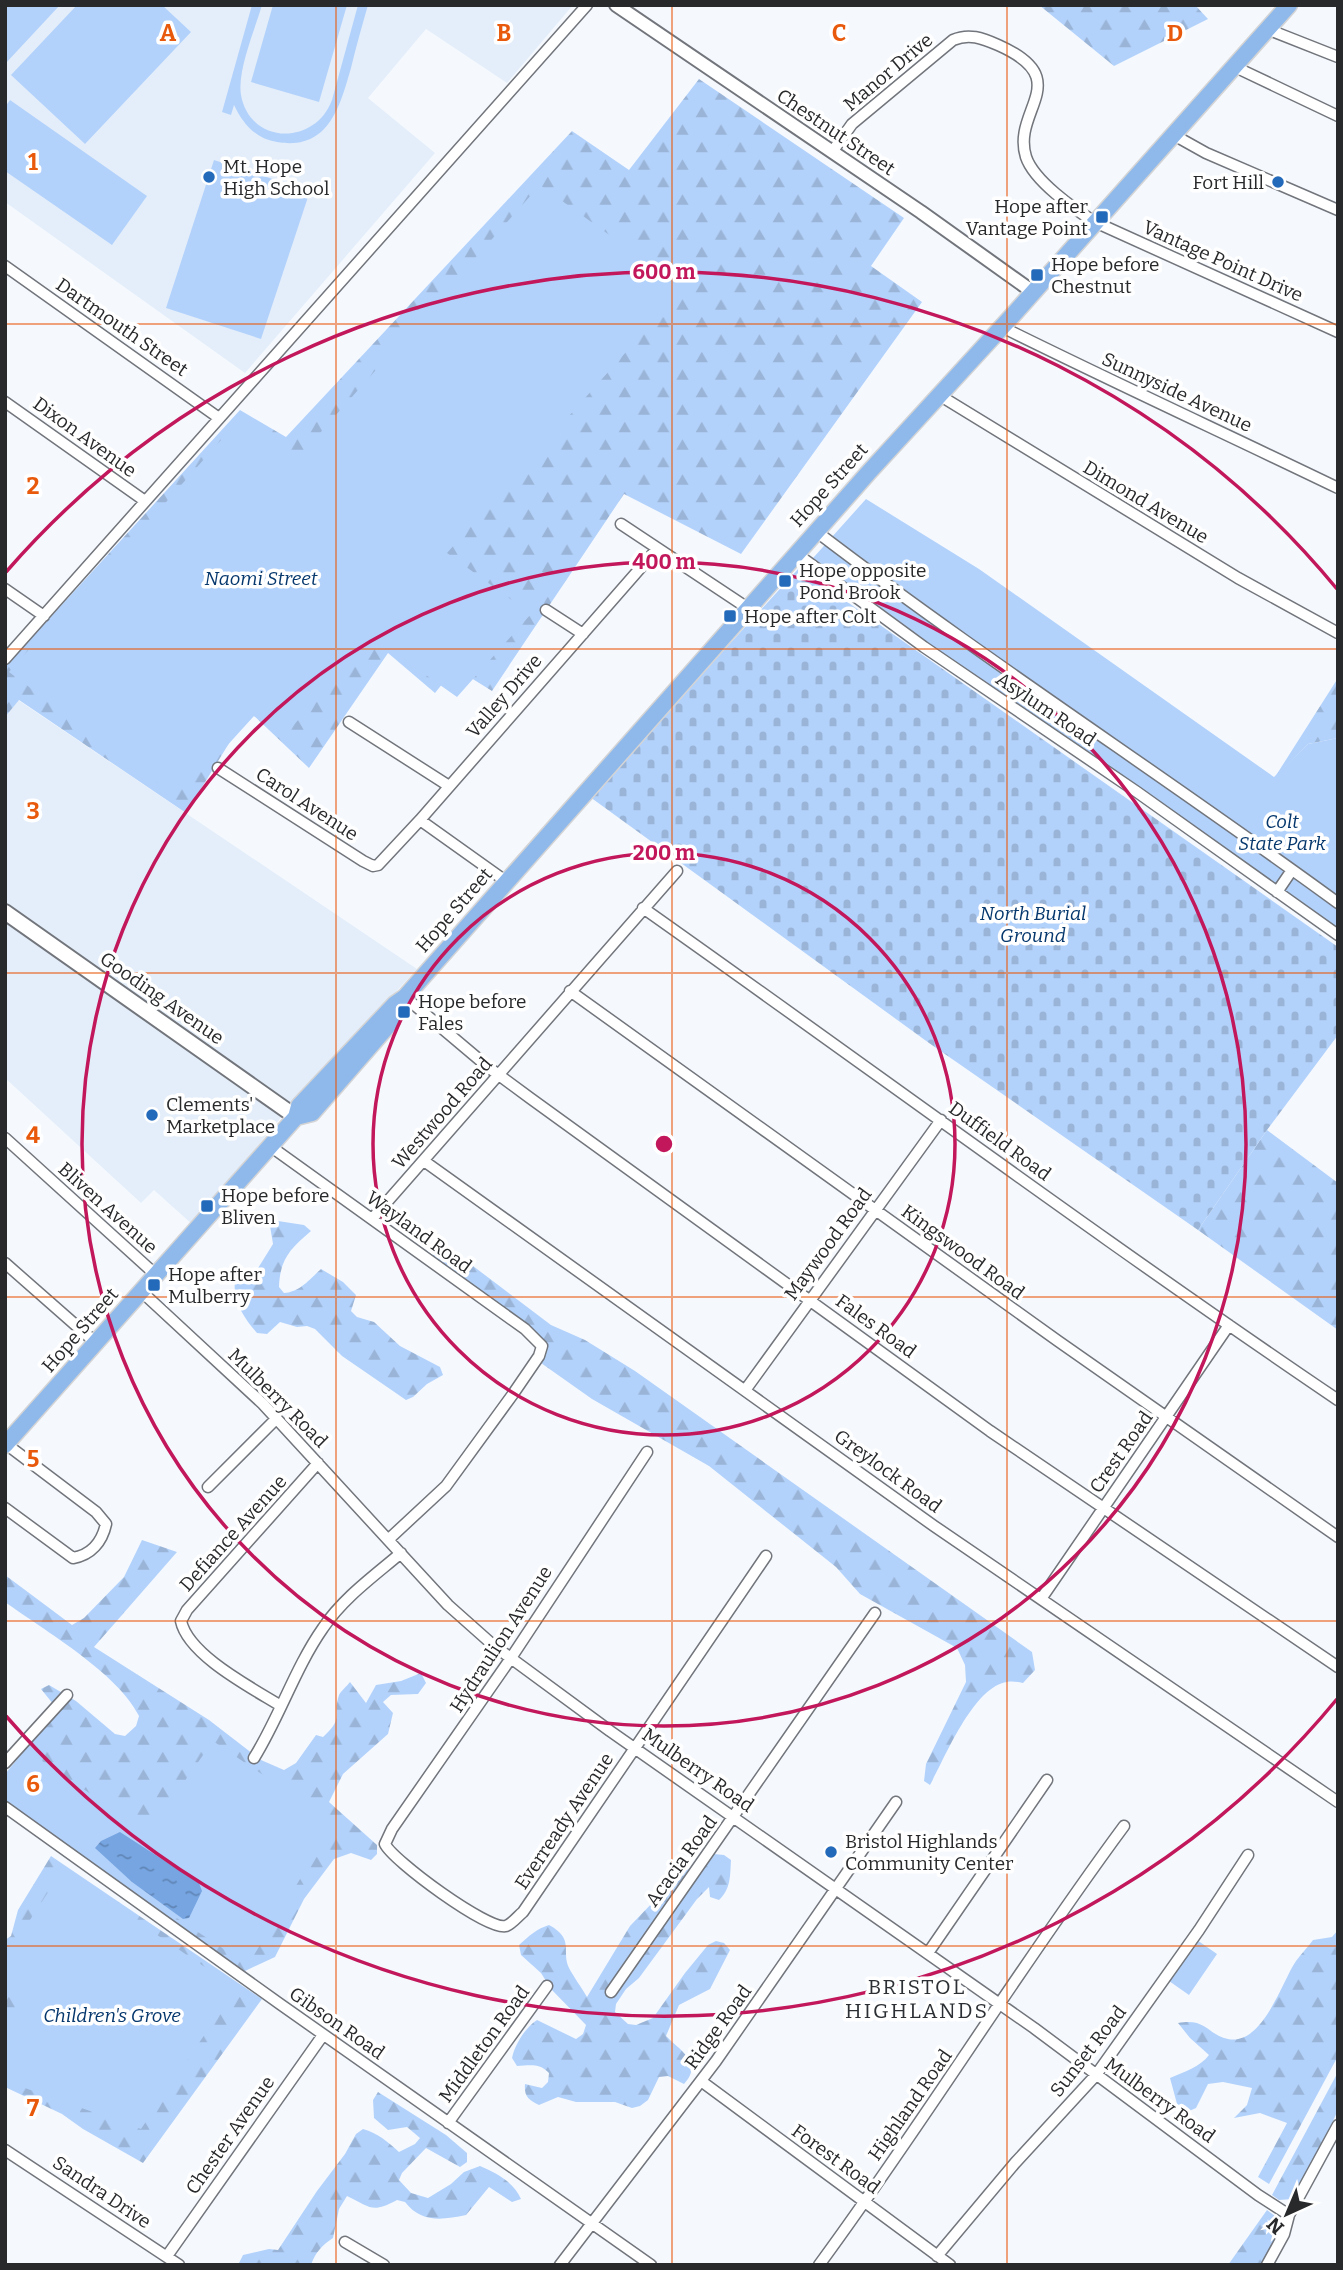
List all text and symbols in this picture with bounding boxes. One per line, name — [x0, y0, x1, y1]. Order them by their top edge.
text: A — [160, 19, 177, 47]
text: B — [497, 19, 511, 47]
text: C — [832, 19, 846, 47]
text: D — [1167, 19, 1183, 47]
street label: Manor Drive — [839, 28, 937, 116]
street label: Chestnut Street — [772, 84, 900, 180]
text: 1 — [28, 148, 38, 176]
place label: Mt. Hope High School — [223, 155, 329, 200]
marker: Mt. Hope High School — [201, 169, 217, 185]
place label: Fort Hill — [1192, 171, 1264, 194]
marker: Fort Hill — [1270, 174, 1286, 190]
place label: Hope after Vantage Point — [966, 195, 1089, 240]
marker: Hope after Vantage Point — [1094, 209, 1110, 225]
street label: Vantage Point Drive — [1139, 215, 1307, 307]
place label: Hope before Chestnut — [1051, 253, 1159, 298]
text: 600 m — [633, 259, 695, 285]
marker: Hope before Chestnut — [1029, 267, 1045, 283]
street label: Dartmouth Street — [52, 273, 192, 381]
street label: Sunnyside Avenue — [1098, 347, 1256, 437]
street label: Dixon Avenue — [29, 392, 141, 482]
street label: Hope Street — [785, 438, 873, 532]
street label: Dimond Avenue — [1079, 456, 1213, 548]
text: 2 — [27, 472, 40, 500]
text: 400 m — [632, 549, 696, 575]
place label: Hope opposite Pond Brook — [799, 559, 927, 604]
park label: Naomi Street — [204, 567, 318, 590]
marker: Hope opposite Pond Brook — [777, 573, 793, 589]
place label: Hope after Colt — [744, 605, 877, 628]
marker: Hope after Colt — [722, 608, 738, 624]
street label: Valley Drive — [461, 649, 547, 743]
street label: Asylum Road — [992, 667, 1100, 751]
street label: Carol Avenue — [252, 762, 362, 846]
text: 3 — [26, 797, 40, 825]
park label: Colt State Park — [1238, 810, 1327, 855]
text: 200 m — [633, 840, 695, 866]
street label: Hope Street — [411, 863, 497, 957]
park label: North Burial Ground — [980, 902, 1086, 947]
street label: Gooding Avenue — [96, 947, 228, 1049]
place label: Hope before Fales — [418, 990, 526, 1035]
marker: Hope before Fales — [396, 1004, 412, 1020]
street label: Westwood Road — [387, 1052, 497, 1174]
place label: Clements' Marketplace — [166, 1093, 275, 1138]
street label: Duffield Road — [945, 1096, 1055, 1186]
marker: Clements' Marketplace — [144, 1107, 160, 1123]
text: 4 — [26, 1121, 40, 1149]
centre of rings — [652, 1132, 676, 1156]
street label: Bliven Avenue — [54, 1157, 162, 1259]
street label: Maywood Road — [780, 1183, 876, 1305]
place label: Hope before Bliven — [221, 1184, 329, 1229]
street label: Wayland Road — [362, 1186, 476, 1278]
marker: Hope before Bliven — [199, 1198, 215, 1214]
street label: Kingswood Road — [897, 1200, 1029, 1304]
place label: Hope after Mulberry — [168, 1263, 262, 1308]
marker: Hope after Mulberry — [146, 1277, 162, 1293]
street label: Hope Street — [37, 1283, 123, 1377]
street label: Fales Road — [831, 1289, 921, 1363]
street label: Mulberry Road — [224, 1344, 332, 1452]
street label: Crest Road — [1084, 1407, 1158, 1497]
street label: Greylock Road — [830, 1424, 946, 1518]
text: 5 — [27, 1445, 39, 1473]
street label: Defiance Avenue — [175, 1470, 291, 1596]
street label: Hydraulion Avenue — [445, 1561, 557, 1717]
street label: Mulberry Road — [638, 1723, 758, 1817]
street label: Everready Avenue — [510, 1748, 618, 1894]
text: 6 — [26, 1770, 40, 1798]
street label: Acacia Road — [640, 1811, 722, 1911]
place label: Bristol Highlands Community Center — [845, 1830, 1014, 1875]
marker: Bristol Highlands Community Center — [823, 1844, 839, 1860]
district label: BRISTOL HIGHLANDS — [845, 1974, 989, 2024]
street label: Ridge Road — [680, 1980, 756, 2074]
street label: Middleton Road — [434, 1981, 534, 2107]
street label: Gibson Road — [285, 1982, 389, 2064]
street label: Sunset Road — [1045, 2001, 1131, 2101]
park label: Children's Grove — [43, 2004, 181, 2027]
street label: Highland Road — [863, 2045, 957, 2165]
street label: Mulberry Road — [1100, 2052, 1220, 2148]
street label: Chester Avenue — [181, 2071, 279, 2199]
text: 7 — [27, 2094, 40, 2122]
street label: Forest Road — [787, 2119, 885, 2199]
street label: Sandra Drive — [49, 2151, 155, 2233]
north arrow — [1252, 2179, 1322, 2249]
text: N — [1262, 2212, 1289, 2239]

